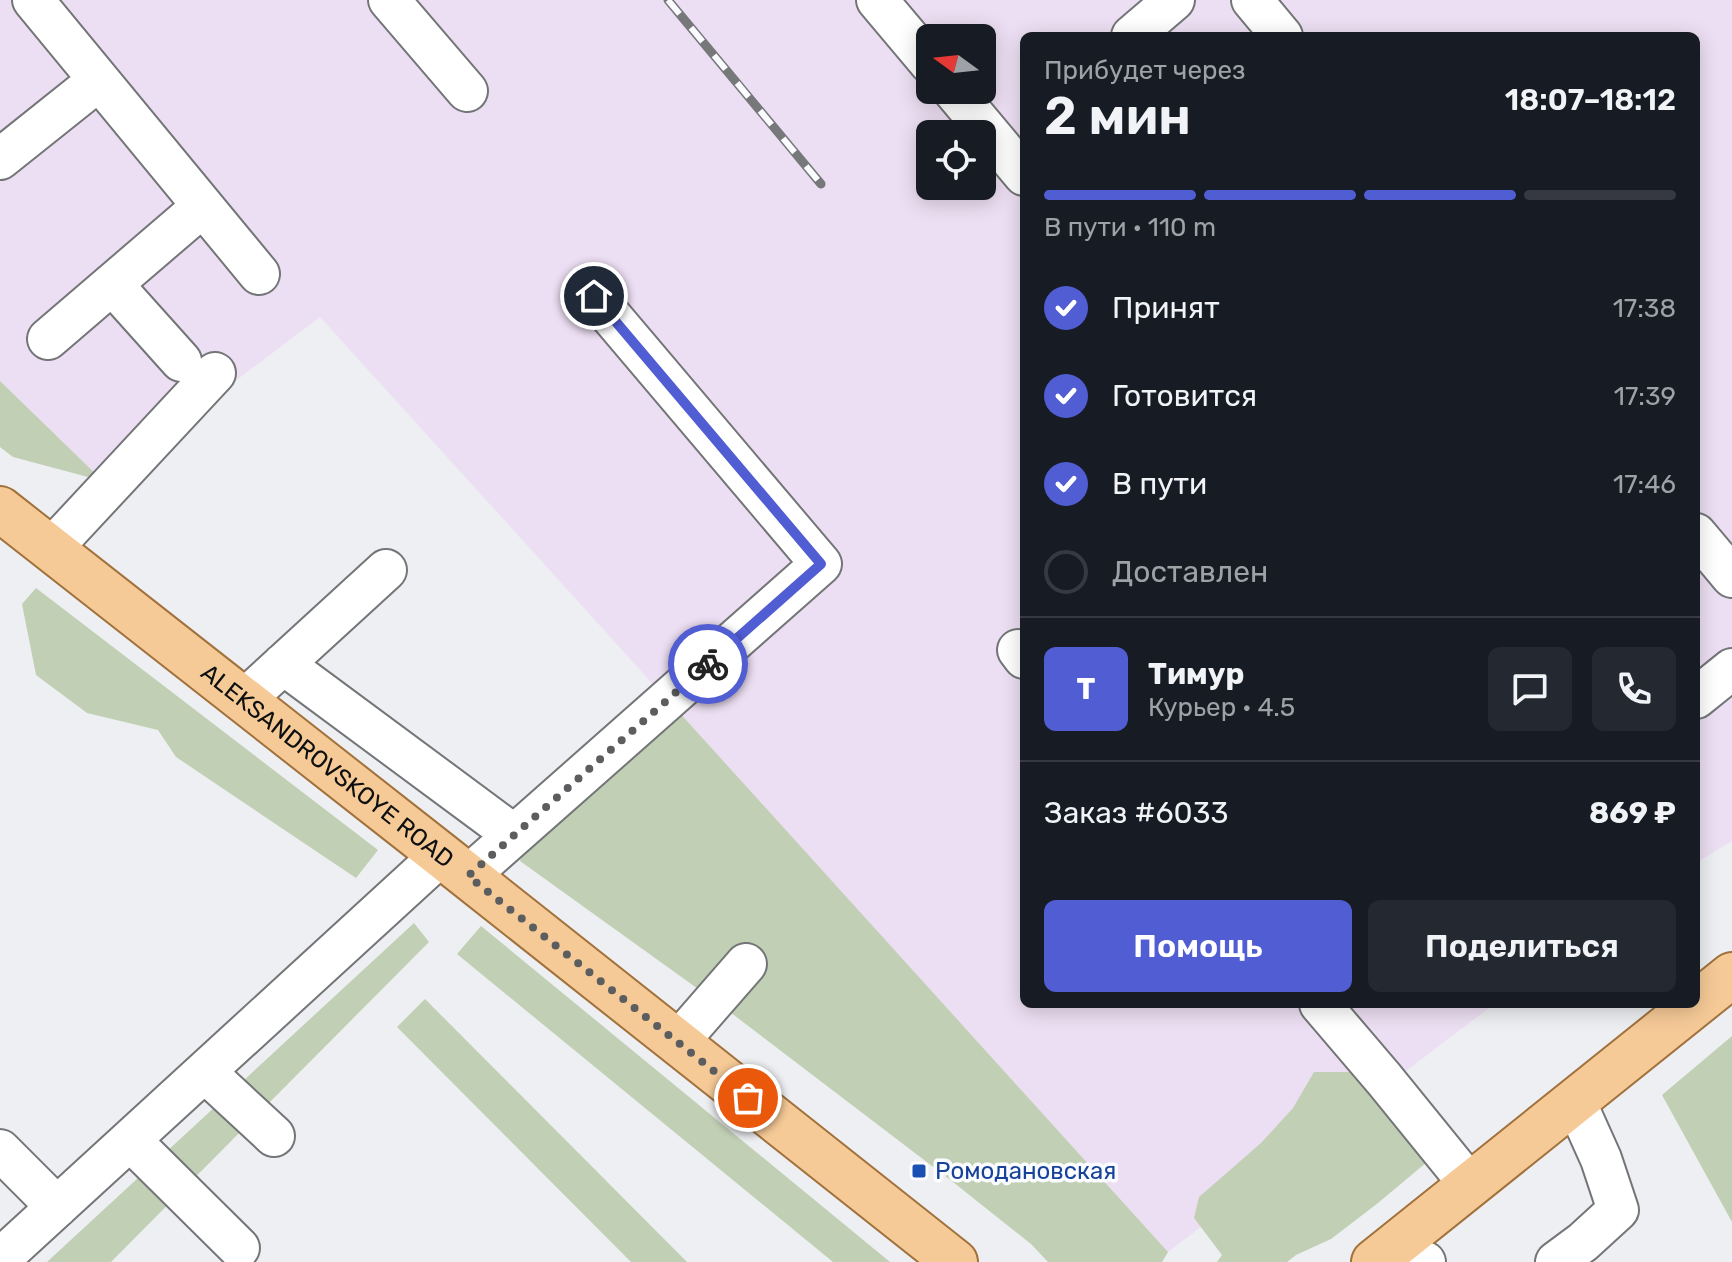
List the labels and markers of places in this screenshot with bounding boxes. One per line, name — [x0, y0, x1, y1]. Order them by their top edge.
pin — [560, 262, 628, 330]
pin — [714, 1064, 782, 1132]
place label: Ромодановская — [935, 1157, 1116, 1185]
marker: Ромодановская — [910, 1162, 928, 1180]

